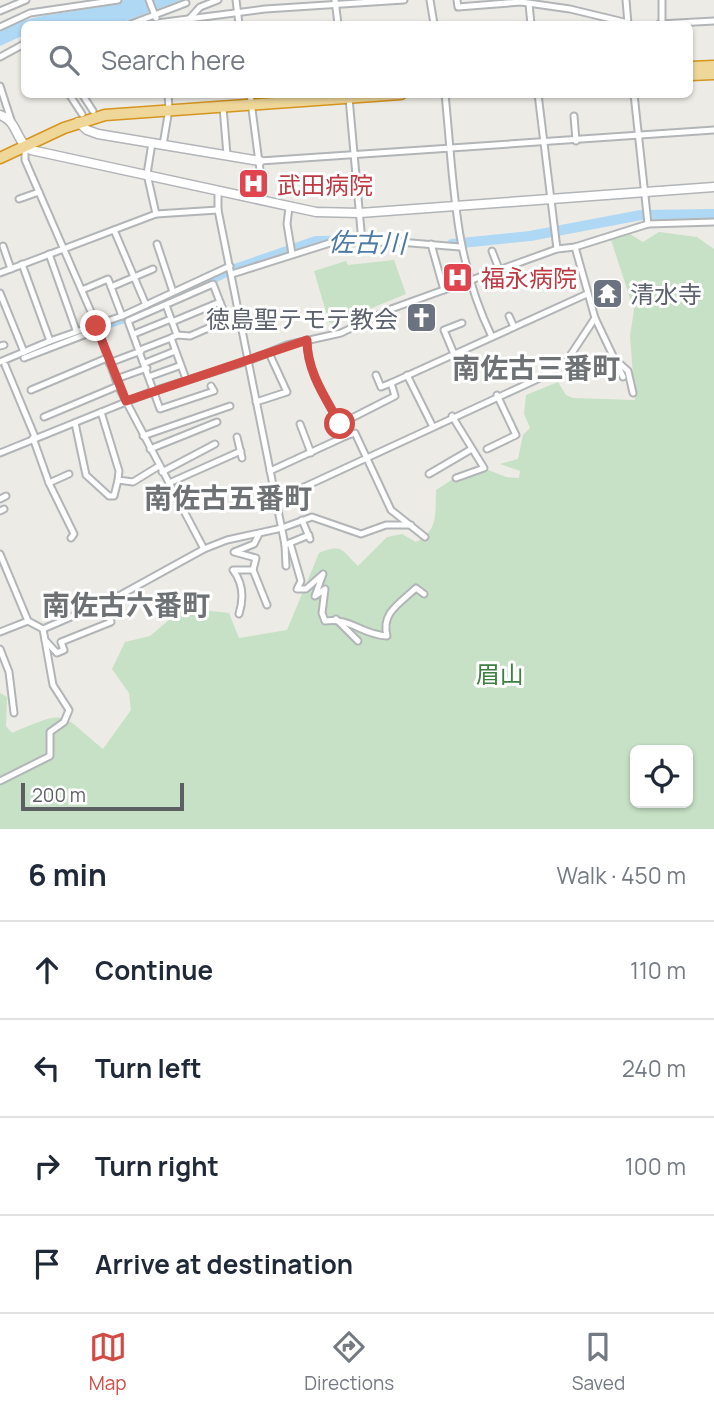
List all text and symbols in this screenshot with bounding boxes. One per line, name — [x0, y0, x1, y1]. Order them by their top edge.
search box — [21, 21, 693, 98]
icon: search — [45, 41, 83, 79]
text: Search here — [101, 42, 246, 78]
hospital icon: 武田病院 — [237, 167, 271, 201]
place label: 武田病院 — [277, 168, 373, 201]
water label: 佐古川 — [328, 223, 409, 261]
hospital icon: 福永病院 — [441, 260, 475, 294]
place label: 福永病院 — [481, 261, 577, 294]
temple icon: 清水寺 — [590, 276, 624, 310]
place label: 清水寺 — [630, 277, 702, 310]
church icon: 徳島聖テモテ教会 — [404, 301, 438, 335]
place label: 徳島聖テモテ教会 — [206, 302, 398, 335]
route end — [80, 310, 111, 341]
district label: 南佐古三番町 — [452, 348, 620, 386]
route start — [324, 408, 355, 439]
district label: 南佐古五番町 — [144, 478, 312, 516]
district label: 南佐古六番町 — [42, 585, 210, 623]
park label: 眉山 — [476, 657, 524, 690]
map controls — [630, 745, 693, 808]
button: locate — [630, 745, 693, 808]
scale bar — [21, 780, 184, 812]
text: 200 m — [32, 782, 86, 808]
text: 6 min — [28, 854, 107, 895]
text: Walk · 450 m — [557, 859, 686, 891]
icon: ahead — [28, 951, 66, 989]
text: Continue — [95, 952, 213, 988]
text: 110 m — [630, 954, 686, 986]
icon: left — [28, 1049, 66, 1087]
text: Turn left — [95, 1050, 202, 1086]
text: 240 m — [622, 1052, 686, 1084]
icon: right — [28, 1147, 66, 1185]
text: Turn right — [95, 1148, 219, 1184]
text: 100 m — [625, 1150, 686, 1182]
icon: arrive — [28, 1245, 66, 1283]
text: Arrive at destination — [95, 1246, 353, 1282]
tab: Map — [89, 1328, 127, 1396]
tab: Directions — [304, 1328, 394, 1396]
tab: Saved — [572, 1328, 625, 1396]

